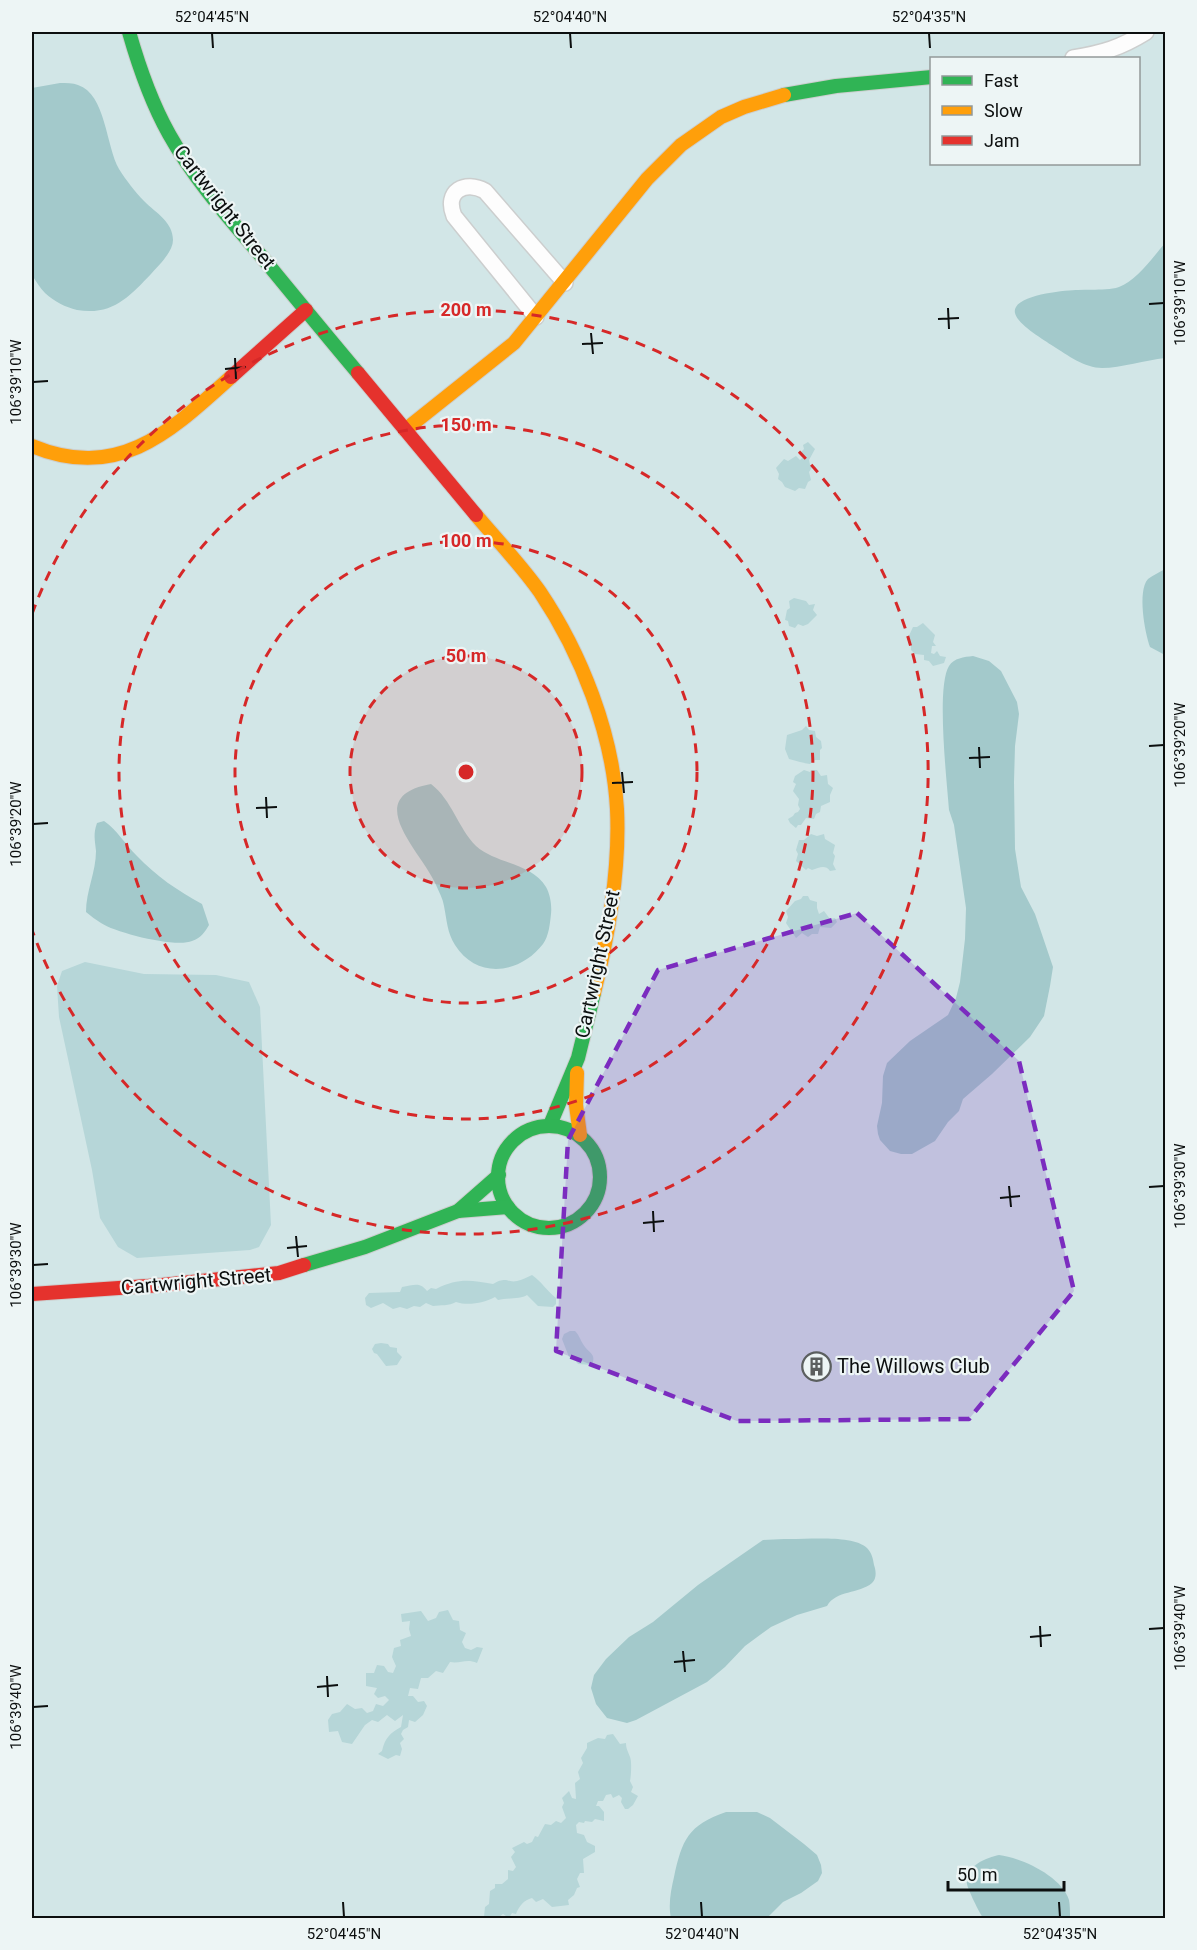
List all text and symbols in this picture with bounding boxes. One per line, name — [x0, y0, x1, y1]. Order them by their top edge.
text: 52°04'45"N — [175, 8, 249, 26]
text: 52°04'40"N — [533, 8, 607, 26]
text: 52°04'35"N — [892, 8, 966, 26]
legend — [930, 57, 1140, 165]
text: Fast — [984, 70, 1019, 91]
text: Slow — [984, 100, 1023, 121]
text: Jam — [984, 130, 1020, 151]
street label: Cartwright Street — [169, 140, 281, 274]
text: 106°39'10"W — [1171, 260, 1189, 346]
text: 200 m — [440, 299, 492, 320]
text: 106°39'10"W — [7, 339, 25, 425]
text: 150 m — [440, 414, 492, 435]
text: 100 m — [440, 530, 492, 551]
text: 50 m — [446, 645, 486, 666]
text: 106°39'20"W — [1171, 702, 1189, 788]
centre of rings — [456, 762, 476, 782]
text: 106°39'20"W — [7, 781, 25, 867]
street label: Cartwright Street — [570, 888, 624, 1040]
text: 106°39'30"W — [1171, 1143, 1189, 1229]
text: 106°39'30"W — [7, 1222, 25, 1308]
street label: Cartwright Street — [120, 1262, 272, 1300]
building icon: The Willows Club — [800, 1350, 832, 1382]
place label: The Willows Club — [837, 1354, 990, 1378]
text: 106°39'40"W — [1171, 1585, 1189, 1671]
text: 106°39'40"W — [7, 1664, 25, 1750]
scale bar — [948, 1854, 1064, 1892]
text: 50 m — [957, 1864, 997, 1885]
text: 52°04'45"N — [307, 1925, 381, 1943]
text: 52°04'40"N — [665, 1925, 739, 1943]
text: 52°04'35"N — [1023, 1925, 1097, 1943]

